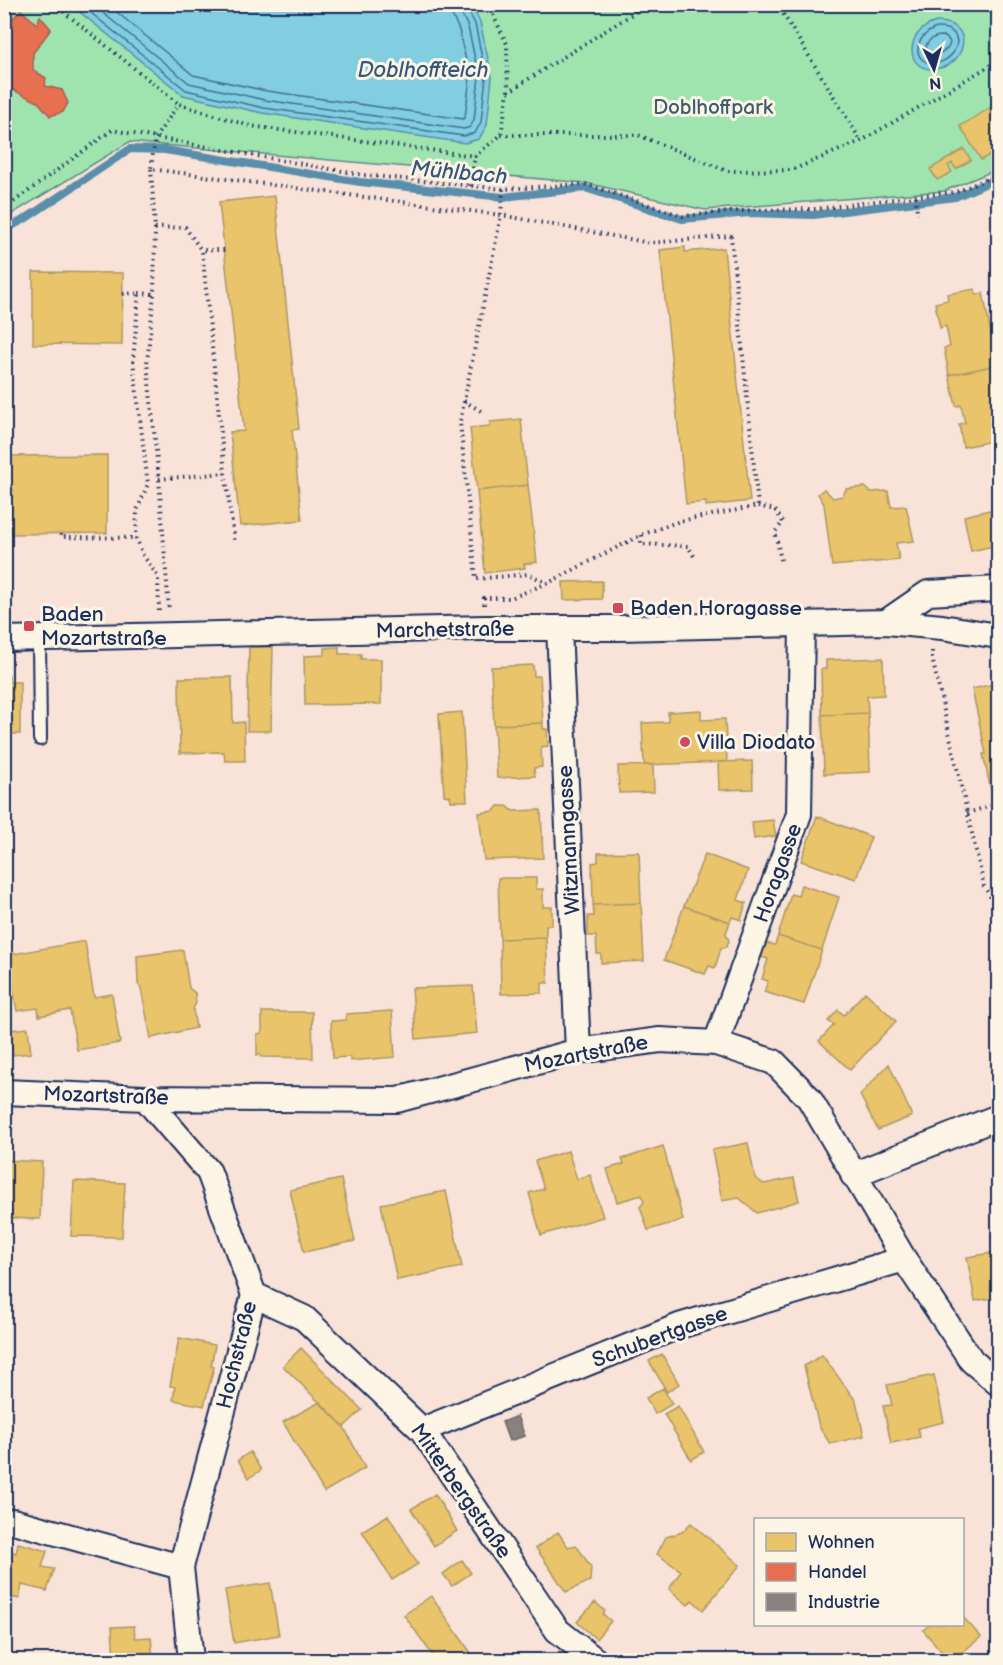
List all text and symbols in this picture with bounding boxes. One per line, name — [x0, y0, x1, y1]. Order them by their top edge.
north arrow — [904, 39, 964, 99]
water label: Doblhoffteich — [358, 57, 488, 84]
text: N — [928, 72, 942, 92]
park label: Doblhoffpark — [653, 95, 774, 120]
water label: Mühlbach — [410, 155, 508, 191]
place label: Baden Horagasse — [630, 596, 802, 621]
marker: Baden Horagasse — [611, 601, 625, 615]
place label: Baden Mozartstraße — [41, 602, 167, 651]
street label: Marchetstraße — [375, 616, 515, 644]
marker: Baden Mozartstraße — [22, 619, 36, 633]
place label: Villa Diodato — [697, 730, 816, 755]
marker: Villa Diodato — [678, 735, 692, 749]
street label: Witzmanngasse — [553, 765, 585, 915]
street label: Horagasse — [749, 820, 807, 926]
street label: Mozartstraße — [522, 1030, 650, 1078]
street label: Mozartstraße — [43, 1081, 169, 1111]
street label: Hochstraße — [212, 1299, 262, 1411]
street label: Schubertgasse — [589, 1301, 731, 1373]
street label: Mitterbergstraße — [405, 1419, 517, 1563]
legend — [754, 1518, 964, 1626]
text: Wohnen — [808, 1532, 875, 1553]
text: Handel — [808, 1562, 867, 1583]
text: Industrie — [808, 1592, 880, 1613]

